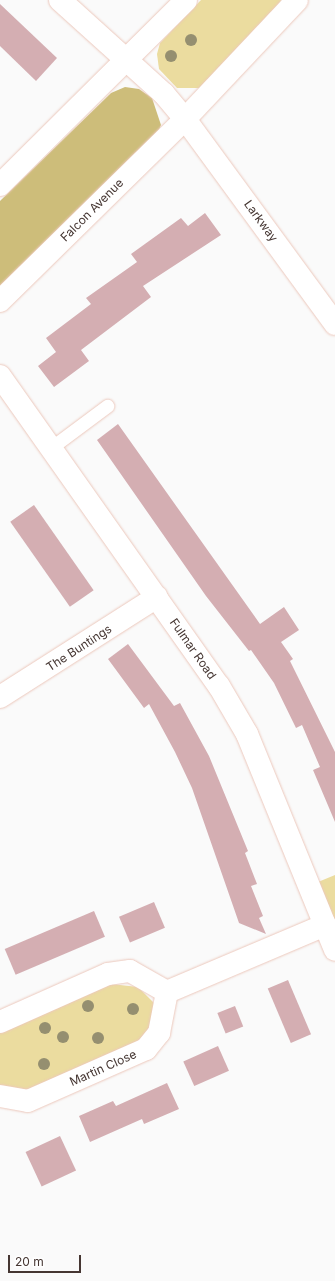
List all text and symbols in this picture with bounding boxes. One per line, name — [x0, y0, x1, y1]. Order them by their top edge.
street label: Falcon Avenue — [58, 176, 126, 244]
street label: Larkway — [241, 197, 281, 245]
street label: Fulmar Road — [167, 616, 219, 682]
street label: The Buntings — [44, 622, 114, 674]
street label: Martin Close — [67, 1047, 139, 1089]
scale bar — [10, 1247, 83, 1273]
text: 20 m — [15, 1254, 44, 1269]

